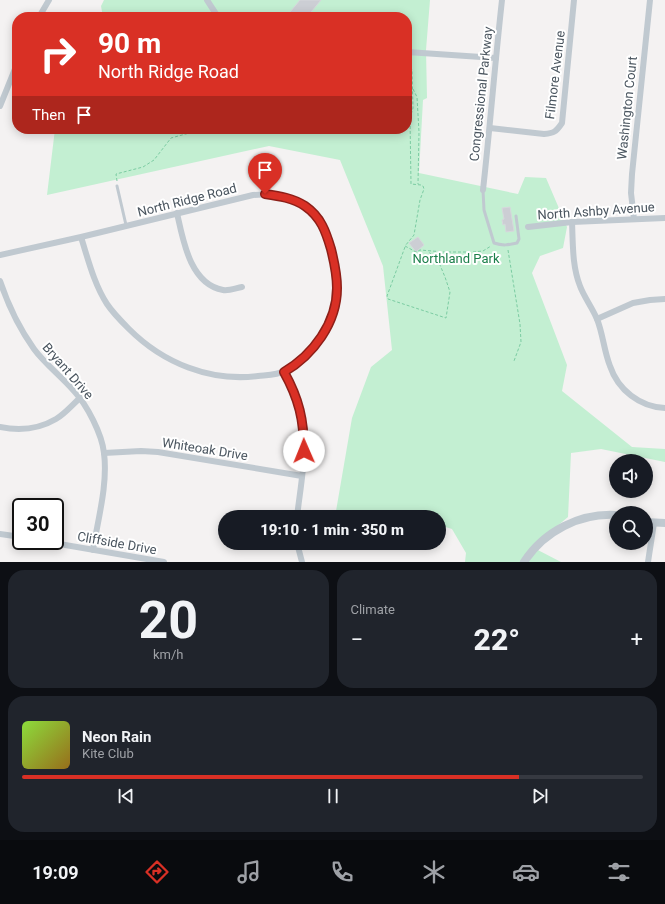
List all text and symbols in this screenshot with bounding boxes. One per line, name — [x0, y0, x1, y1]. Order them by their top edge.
street label: Congressional Parkway — [466, 26, 496, 162]
text: 90 m — [98, 27, 161, 60]
icon: right — [32, 28, 84, 80]
street label: Filmore Avenue — [542, 30, 568, 120]
street label: Washington Court — [614, 56, 640, 160]
text: North Ridge Road — [98, 61, 239, 82]
icon: arrive — [73, 104, 95, 126]
text: Then — [32, 106, 65, 124]
pin — [248, 153, 282, 194]
icon: arrive — [254, 159, 276, 181]
street label: North Ridge Road — [136, 180, 238, 220]
street label: North Ashby Avenue — [537, 199, 655, 223]
park label: Northland Park — [413, 251, 500, 266]
street label: Bryant Drive — [40, 340, 97, 402]
position arrow — [283, 430, 325, 472]
street label: Whiteoak Drive — [161, 435, 249, 463]
map controls — [609, 454, 653, 550]
button: sound — [609, 454, 653, 498]
speed limit sign: 30 — [12, 498, 64, 550]
button: search — [609, 506, 653, 550]
text: 19:10 · 1 min · 350 m — [260, 521, 404, 539]
street label: Cliffside Drive — [76, 529, 158, 557]
text: 20 — [138, 590, 198, 651]
text: Climate — [351, 602, 395, 617]
text: 22° — [474, 622, 520, 657]
text: − — [351, 627, 363, 652]
text: + — [631, 627, 643, 652]
text: km/h — [153, 647, 184, 662]
text: Neon Rain — [82, 728, 151, 746]
text: Kite Club — [82, 746, 134, 761]
icon: previous — [115, 785, 137, 807]
icon: pause — [322, 785, 344, 807]
icon: next — [529, 785, 551, 807]
icon: directions — [143, 858, 171, 886]
icon: music — [235, 858, 263, 886]
icon: phone — [328, 858, 356, 886]
icon: climate — [420, 858, 448, 886]
icon: car — [512, 858, 540, 886]
icon: filters — [605, 858, 633, 886]
text: 19:09 — [32, 862, 79, 883]

